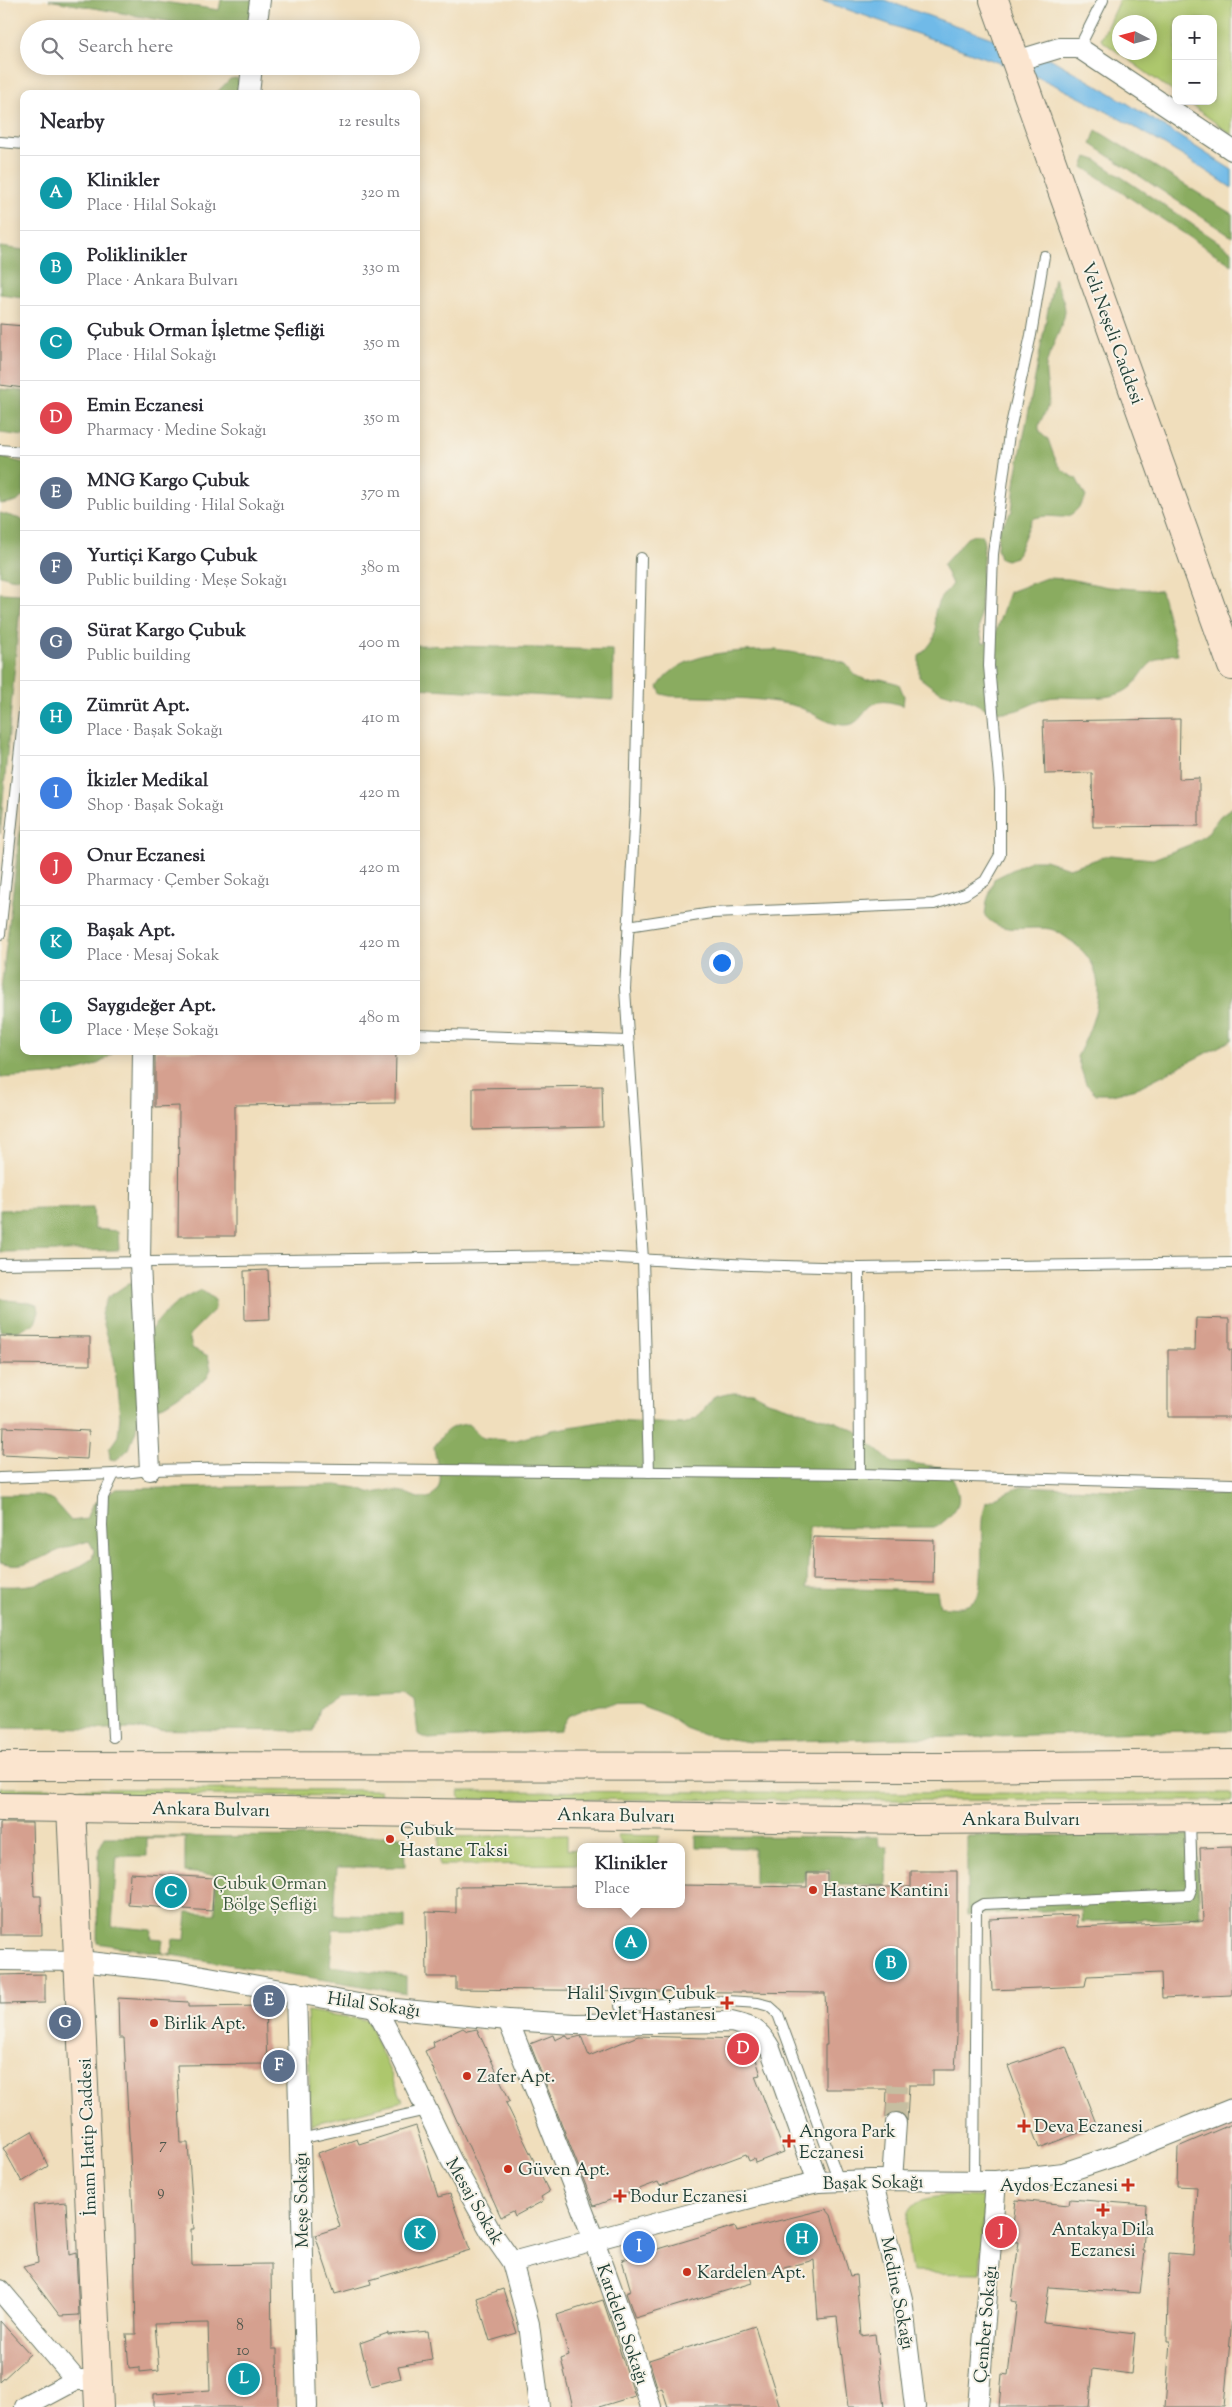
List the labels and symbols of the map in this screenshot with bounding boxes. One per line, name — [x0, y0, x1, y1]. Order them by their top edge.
north arrow — [1112, 15, 1157, 60]
street label: Veli Neşeli Caddesi — [1073, 259, 1149, 408]
your location — [709, 950, 735, 976]
street label: Ankara Bulvarı — [152, 1797, 270, 1825]
street label: Ankara Bulvarı — [557, 1803, 675, 1831]
street label: Ankara Bulvarı — [962, 1808, 1080, 1834]
place label: Çubuk Hastane Taksi — [400, 1818, 508, 1865]
marker: Çubuk Hastane Taksi — [384, 1833, 396, 1845]
park label: Çubuk Orman Bölge Şefliği — [213, 1872, 327, 1919]
pin: C — [155, 1873, 187, 1911]
place label: Hastane Kantini — [823, 1879, 949, 1905]
marker: Hastane Kantini — [807, 1884, 819, 1896]
pin: A — [615, 1924, 647, 1962]
pin: B — [875, 1945, 907, 1983]
pin: E — [253, 1982, 285, 2020]
place label: Halil Şıvgın Çubuk Devlet Hastanesi — [567, 1982, 716, 2029]
street label: Hilal Sokağı — [325, 1987, 422, 2025]
marker: Halil Şıvgın Çubuk Devlet Hastanesi — [720, 1996, 734, 2010]
pin: G — [49, 2004, 81, 2042]
place label: Birlik Apt. — [164, 2012, 246, 2038]
marker: Birlik Apt. — [148, 2017, 160, 2029]
pin: D — [727, 2030, 759, 2068]
pin: F — [263, 2047, 295, 2085]
street label: İmam Hatip Caddesi — [73, 2058, 105, 2216]
place label: Zafer Apt. — [477, 2065, 555, 2091]
marker: Zafer Apt. — [461, 2070, 473, 2082]
place label: Deva Eczanesi — [1034, 2115, 1143, 2141]
place label: Angora Park Eczanesi — [799, 2120, 896, 2167]
marker: Deva Eczanesi — [1018, 2120, 1030, 2132]
house number: 7 — [159, 2135, 167, 2156]
marker: Angora Park Eczanesi — [783, 2135, 795, 2147]
street label: Meşe Sokağı — [289, 2152, 317, 2248]
street label: Mesaj Sokak — [438, 2153, 509, 2251]
place label: Güven Apt. — [518, 2158, 610, 2184]
marker: Güven Apt. — [502, 2163, 514, 2175]
street label: Başak Sokağı — [822, 2170, 924, 2198]
place label: Aydos Eczanesi — [1000, 2174, 1118, 2200]
marker: Aydos Eczanesi — [1122, 2179, 1134, 2191]
house number: 9 — [157, 2182, 165, 2203]
place label: Bodur Eczanesi — [630, 2185, 747, 2211]
marker: Bodur Eczanesi — [614, 2190, 626, 2202]
marker: Antakya Dila Eczanesi — [1097, 2204, 1109, 2216]
pin: J — [985, 2213, 1017, 2251]
pin: K — [404, 2215, 436, 2253]
place label: Antakya Dila Eczanesi — [1052, 2218, 1154, 2265]
pin: H — [786, 2220, 818, 2258]
pin: I — [623, 2228, 655, 2266]
street label: Medine Sokağı — [872, 2235, 920, 2352]
street label: Kardelen Sokağı — [588, 2261, 654, 2388]
place label: Kardelen Apt. — [697, 2261, 806, 2287]
street label: Çember Sokağı — [969, 2264, 1005, 2384]
marker: Kardelen Apt. — [681, 2266, 693, 2278]
house number: 8 — [236, 2316, 244, 2337]
house number: 10 — [237, 2341, 250, 2362]
pin: L — [228, 2360, 260, 2398]

